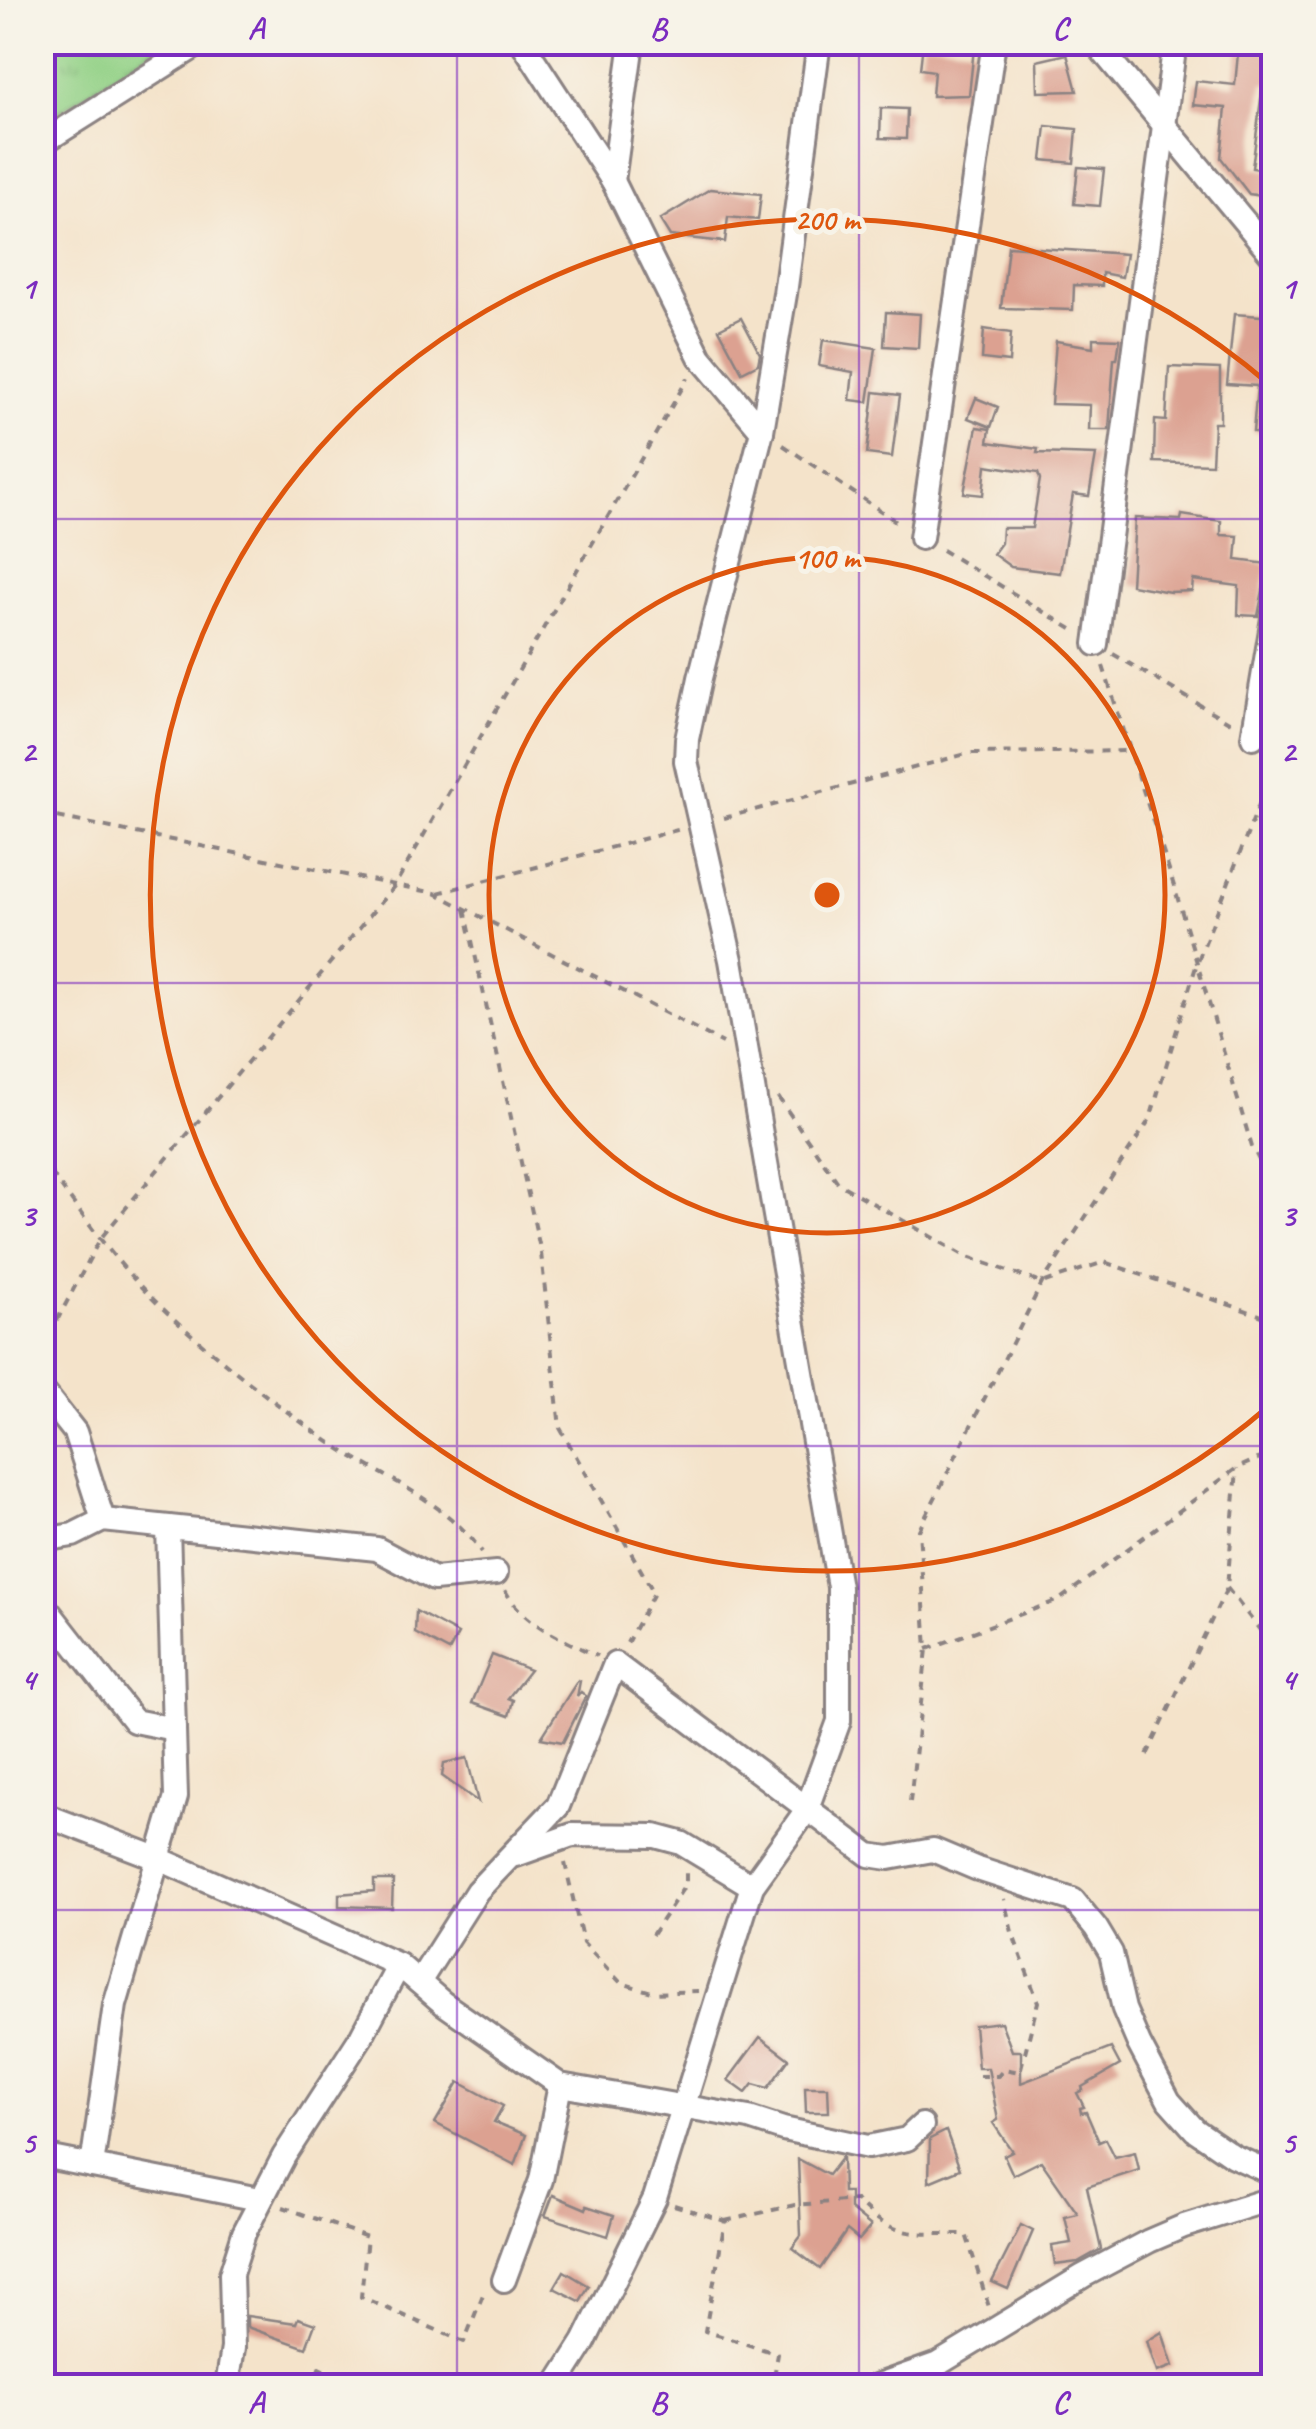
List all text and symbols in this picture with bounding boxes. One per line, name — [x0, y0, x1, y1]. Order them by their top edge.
text: A — [248, 8, 267, 49]
text: B — [650, 8, 669, 49]
text: C — [1052, 8, 1072, 49]
text: 200 m — [795, 201, 862, 239]
text: 1 — [21, 267, 39, 308]
text: 1 — [1281, 267, 1299, 308]
text: 100 m — [795, 539, 862, 577]
text: 2 — [21, 731, 38, 772]
text: 2 — [1281, 731, 1298, 772]
centre of rings — [809, 877, 845, 913]
text: 3 — [21, 1195, 38, 1236]
text: 3 — [1281, 1195, 1298, 1236]
text: 4 — [21, 1659, 39, 1700]
text: 4 — [1281, 1659, 1299, 1700]
text: 5 — [21, 2122, 38, 2163]
text: 5 — [1281, 2122, 1298, 2163]
text: A — [248, 2382, 267, 2423]
text: B — [650, 2382, 669, 2423]
text: C — [1052, 2382, 1072, 2423]

